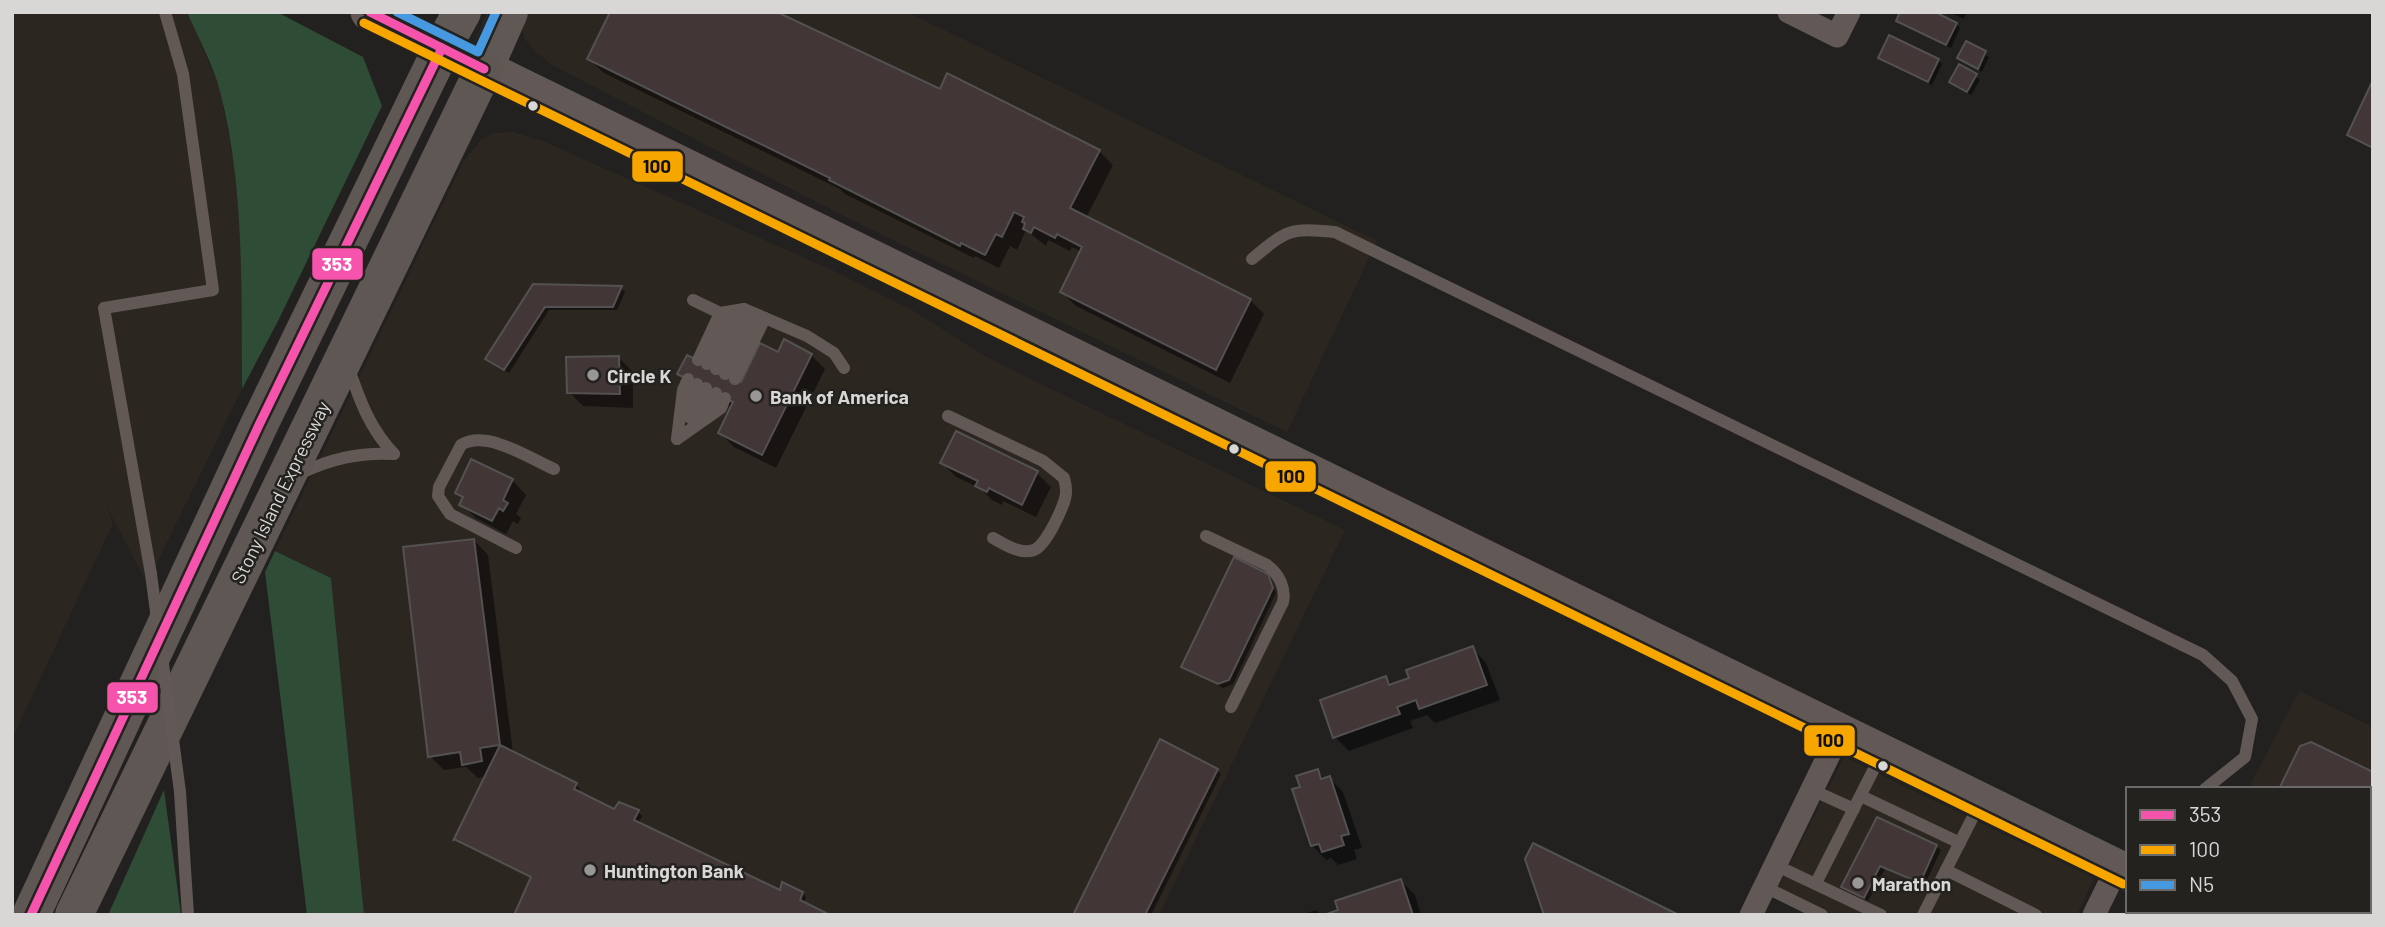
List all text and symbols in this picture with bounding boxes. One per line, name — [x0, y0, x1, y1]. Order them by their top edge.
unlabelled marker — [526, 99, 540, 113]
line badge: 100 — [631, 150, 684, 183]
text: 100 — [643, 154, 671, 177]
line badge: 353 — [311, 247, 364, 281]
text: 353 — [322, 252, 352, 275]
place label: Circle K — [607, 364, 671, 387]
marker: Circle K — [585, 367, 601, 383]
place label: Bank of America — [770, 385, 909, 408]
marker: Bank of America — [748, 388, 764, 404]
street label: Stony Island Expressway — [226, 397, 334, 587]
unlabelled marker — [1227, 442, 1241, 456]
line badge: 100 — [1264, 460, 1317, 493]
text: 100 — [1277, 464, 1305, 487]
line badge: 353 — [106, 681, 159, 714]
text: 353 — [117, 685, 147, 708]
line badge: 100 — [1803, 724, 1856, 757]
text: 100 — [1816, 728, 1844, 751]
unlabelled marker — [1876, 759, 1890, 773]
legend — [2126, 787, 2371, 913]
text: 353 — [2189, 801, 2221, 826]
text: 100 — [2189, 836, 2220, 861]
place label: Huntington Bank — [604, 859, 744, 882]
marker: Huntington Bank — [582, 862, 598, 878]
text: N5 — [2189, 871, 2214, 896]
place label: Marathon — [1872, 872, 1951, 895]
marker: Marathon — [1850, 875, 1866, 891]

